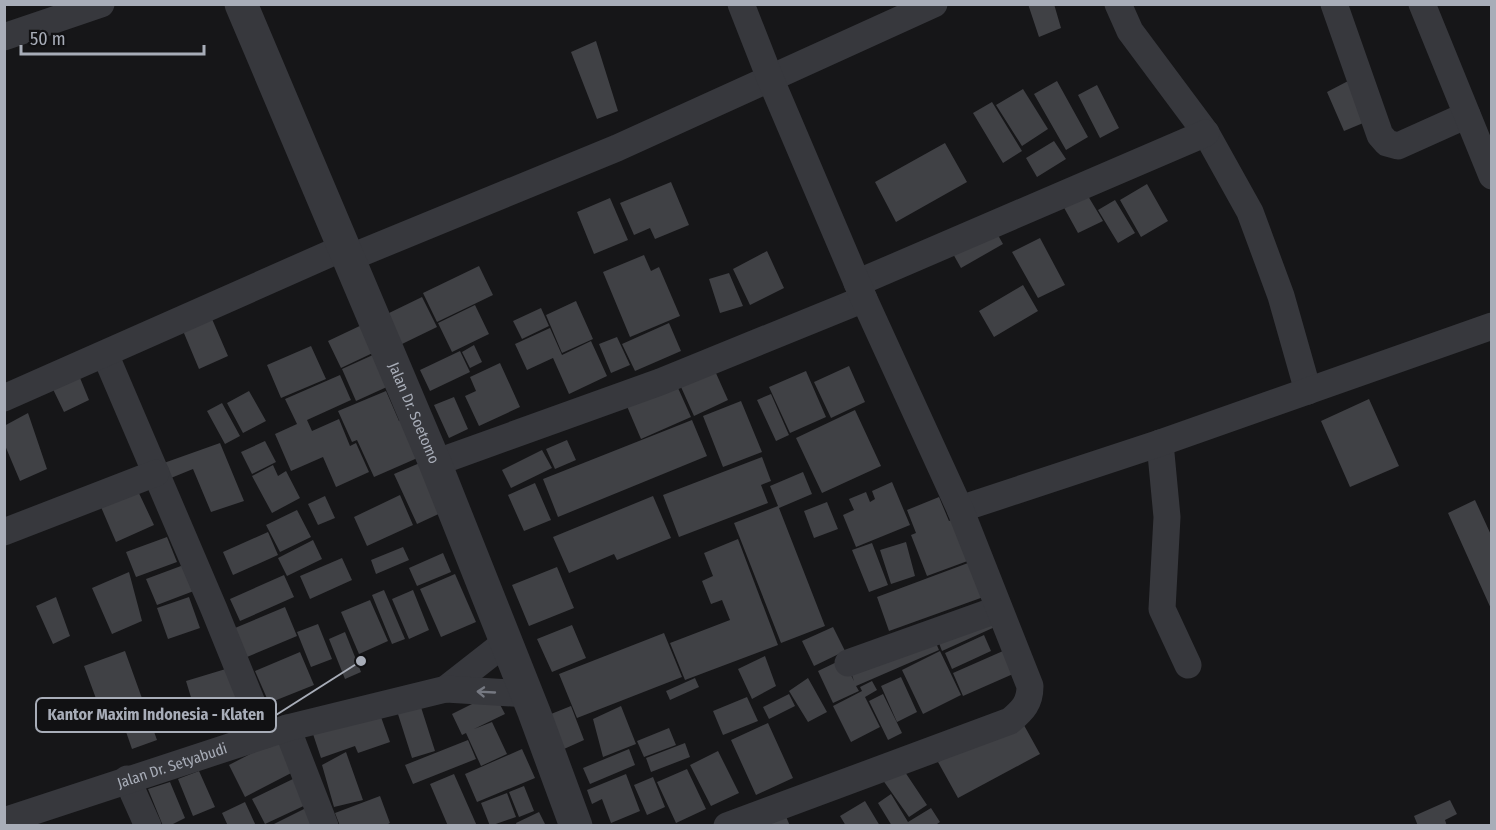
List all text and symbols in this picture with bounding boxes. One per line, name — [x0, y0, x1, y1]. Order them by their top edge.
scale bar — [21, 18, 204, 56]
text: 50 m — [30, 28, 66, 50]
street label: Jalan Dr. Soetomo — [384, 360, 443, 466]
one-way arrow — [477, 686, 497, 697]
callout: Kantor Maxim Indonesia - Klaten — [36, 698, 276, 732]
text: Kantor Maxim Indonesia - Klaten — [48, 705, 264, 724]
street label: Jalan Dr. Setyabudi — [115, 739, 229, 792]

